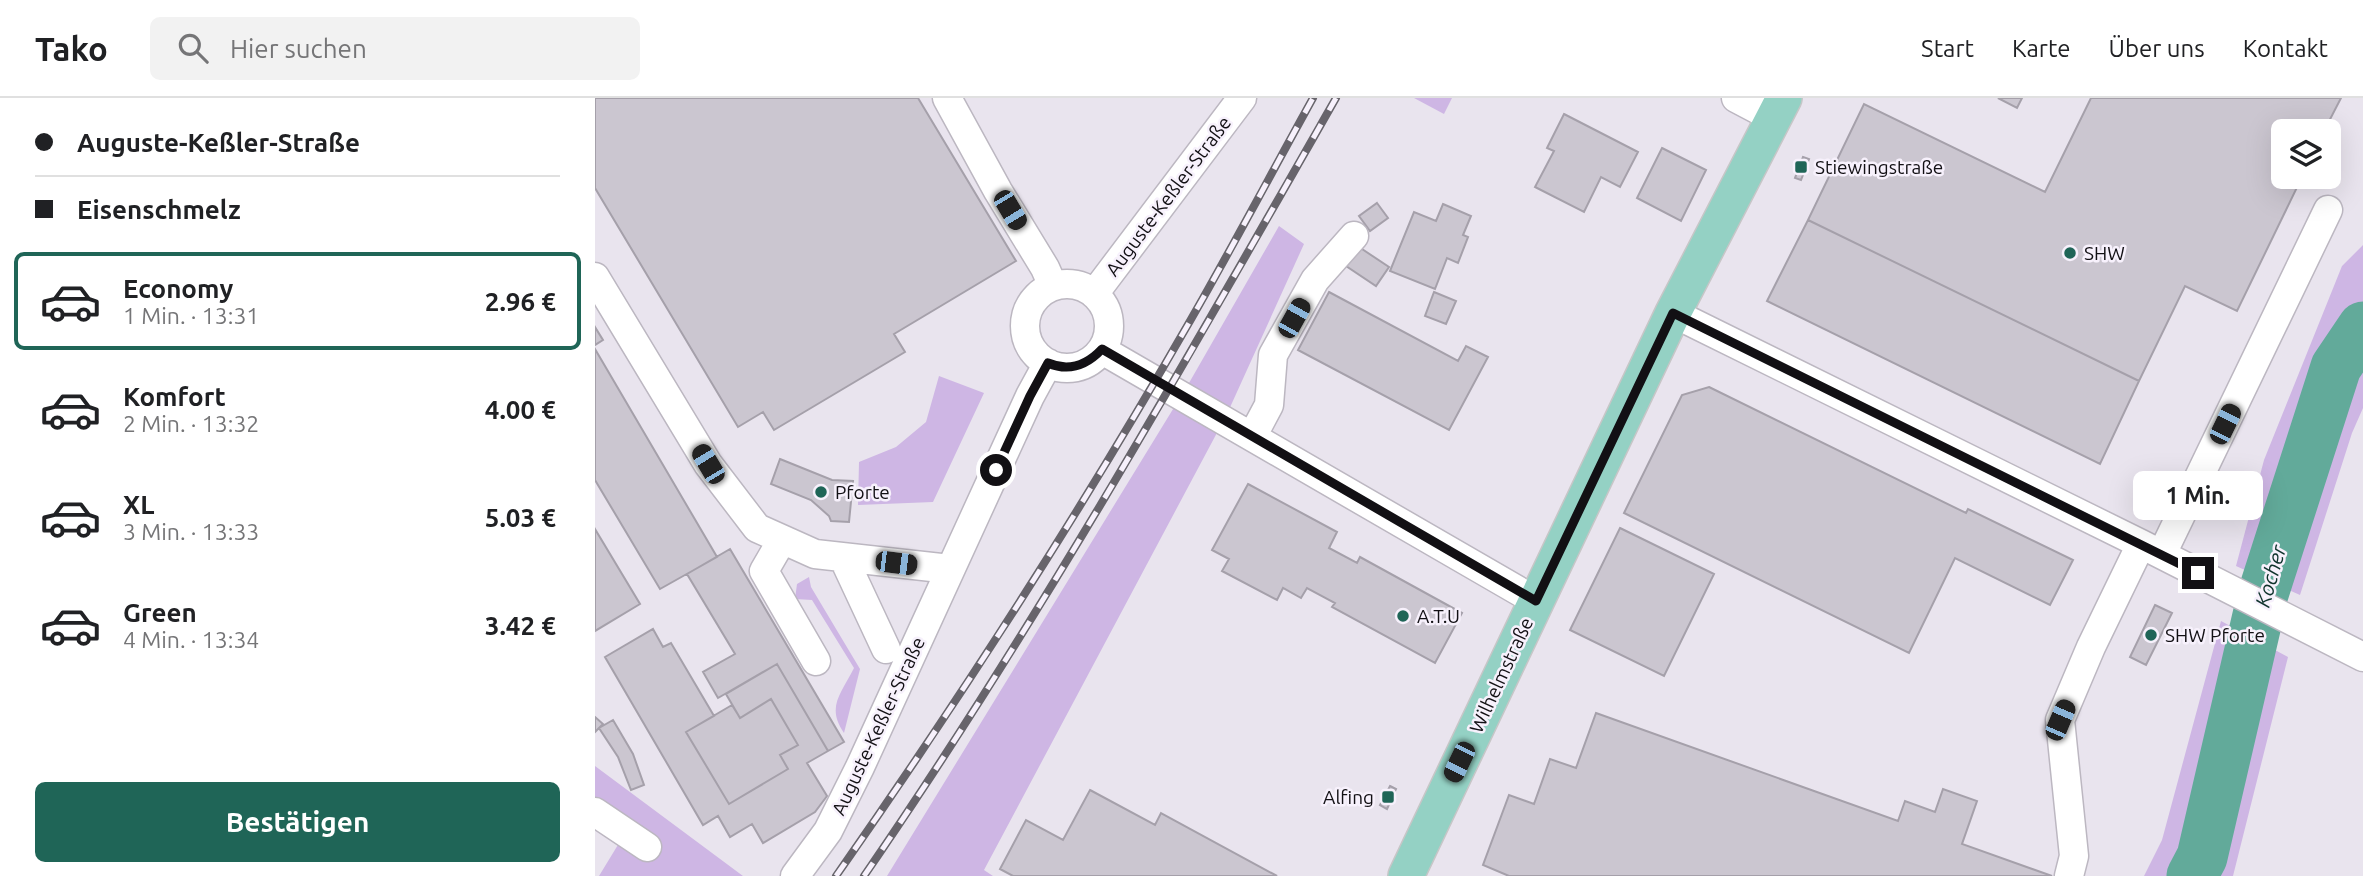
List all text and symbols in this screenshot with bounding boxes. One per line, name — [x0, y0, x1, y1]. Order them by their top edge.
search box — [150, 17, 640, 80]
icon: search — [174, 29, 212, 67]
text: Tako — [35, 30, 108, 67]
text: Hier suchen — [230, 34, 367, 63]
text: Start — [1921, 35, 1974, 62]
text: Karte — [2012, 35, 2071, 62]
text: Über uns — [2109, 35, 2205, 62]
text: Kontakt — [2243, 35, 2328, 62]
street label: Auguste-Keßler-Straße — [1101, 112, 1235, 280]
map controls — [2271, 119, 2341, 189]
button: layers — [2271, 119, 2341, 189]
text: Auguste-Keßler-Straße — [77, 128, 360, 157]
place label: Stiewingstraße — [1815, 156, 1943, 178]
marker: Stiewingstraße — [1793, 159, 1809, 175]
car — [991, 187, 1030, 233]
text: Eisenschmelz — [77, 195, 241, 224]
place label: SHW — [2084, 242, 2125, 264]
marker: SHW — [2062, 245, 2078, 261]
icon: car — [39, 270, 102, 333]
text: Economy — [123, 274, 233, 303]
text: 2.96 € — [485, 287, 556, 316]
car — [1275, 295, 1314, 341]
text: 1 Min. · 13:31 — [123, 303, 259, 328]
icon: car — [39, 378, 102, 441]
text: Komfort — [123, 382, 226, 411]
text: 4.00 € — [485, 395, 556, 424]
car — [2207, 401, 2244, 447]
text: 2 Min. · 13:32 — [123, 411, 259, 436]
car — [689, 441, 728, 487]
route start — [980, 454, 1012, 486]
callout: 1 Min. — [2133, 472, 2263, 520]
place label: Pforte — [835, 481, 890, 503]
text: 1 Min. — [2166, 483, 2230, 508]
marker: Pforte — [813, 484, 829, 500]
icon: car — [39, 486, 102, 549]
text: XL — [123, 490, 154, 519]
text: 5.03 € — [485, 503, 556, 532]
text: 3 Min. · 13:33 — [123, 519, 259, 544]
water label: Kocher — [2250, 541, 2291, 610]
car — [874, 550, 919, 576]
route end — [2182, 557, 2214, 589]
icon: car — [39, 594, 102, 657]
text: Green — [123, 598, 197, 627]
place label: A.T.U — [1417, 605, 1460, 627]
marker: A.T.U — [1395, 608, 1411, 624]
text: 3.42 € — [485, 611, 556, 640]
street label: Wilhelmstraße — [1465, 614, 1537, 736]
place label: SHW Pforte — [2165, 624, 2265, 646]
text: 4 Min. · 13:34 — [123, 627, 259, 652]
marker: SHW Pforte — [2143, 627, 2159, 643]
street label: Auguste-Keßler-Straße — [827, 633, 929, 819]
car — [2043, 697, 2078, 743]
car — [1441, 739, 1478, 785]
button: Bestätigen — [35, 782, 560, 862]
place label: Alfing — [1323, 786, 1374, 808]
marker: Alfing — [1380, 789, 1396, 805]

